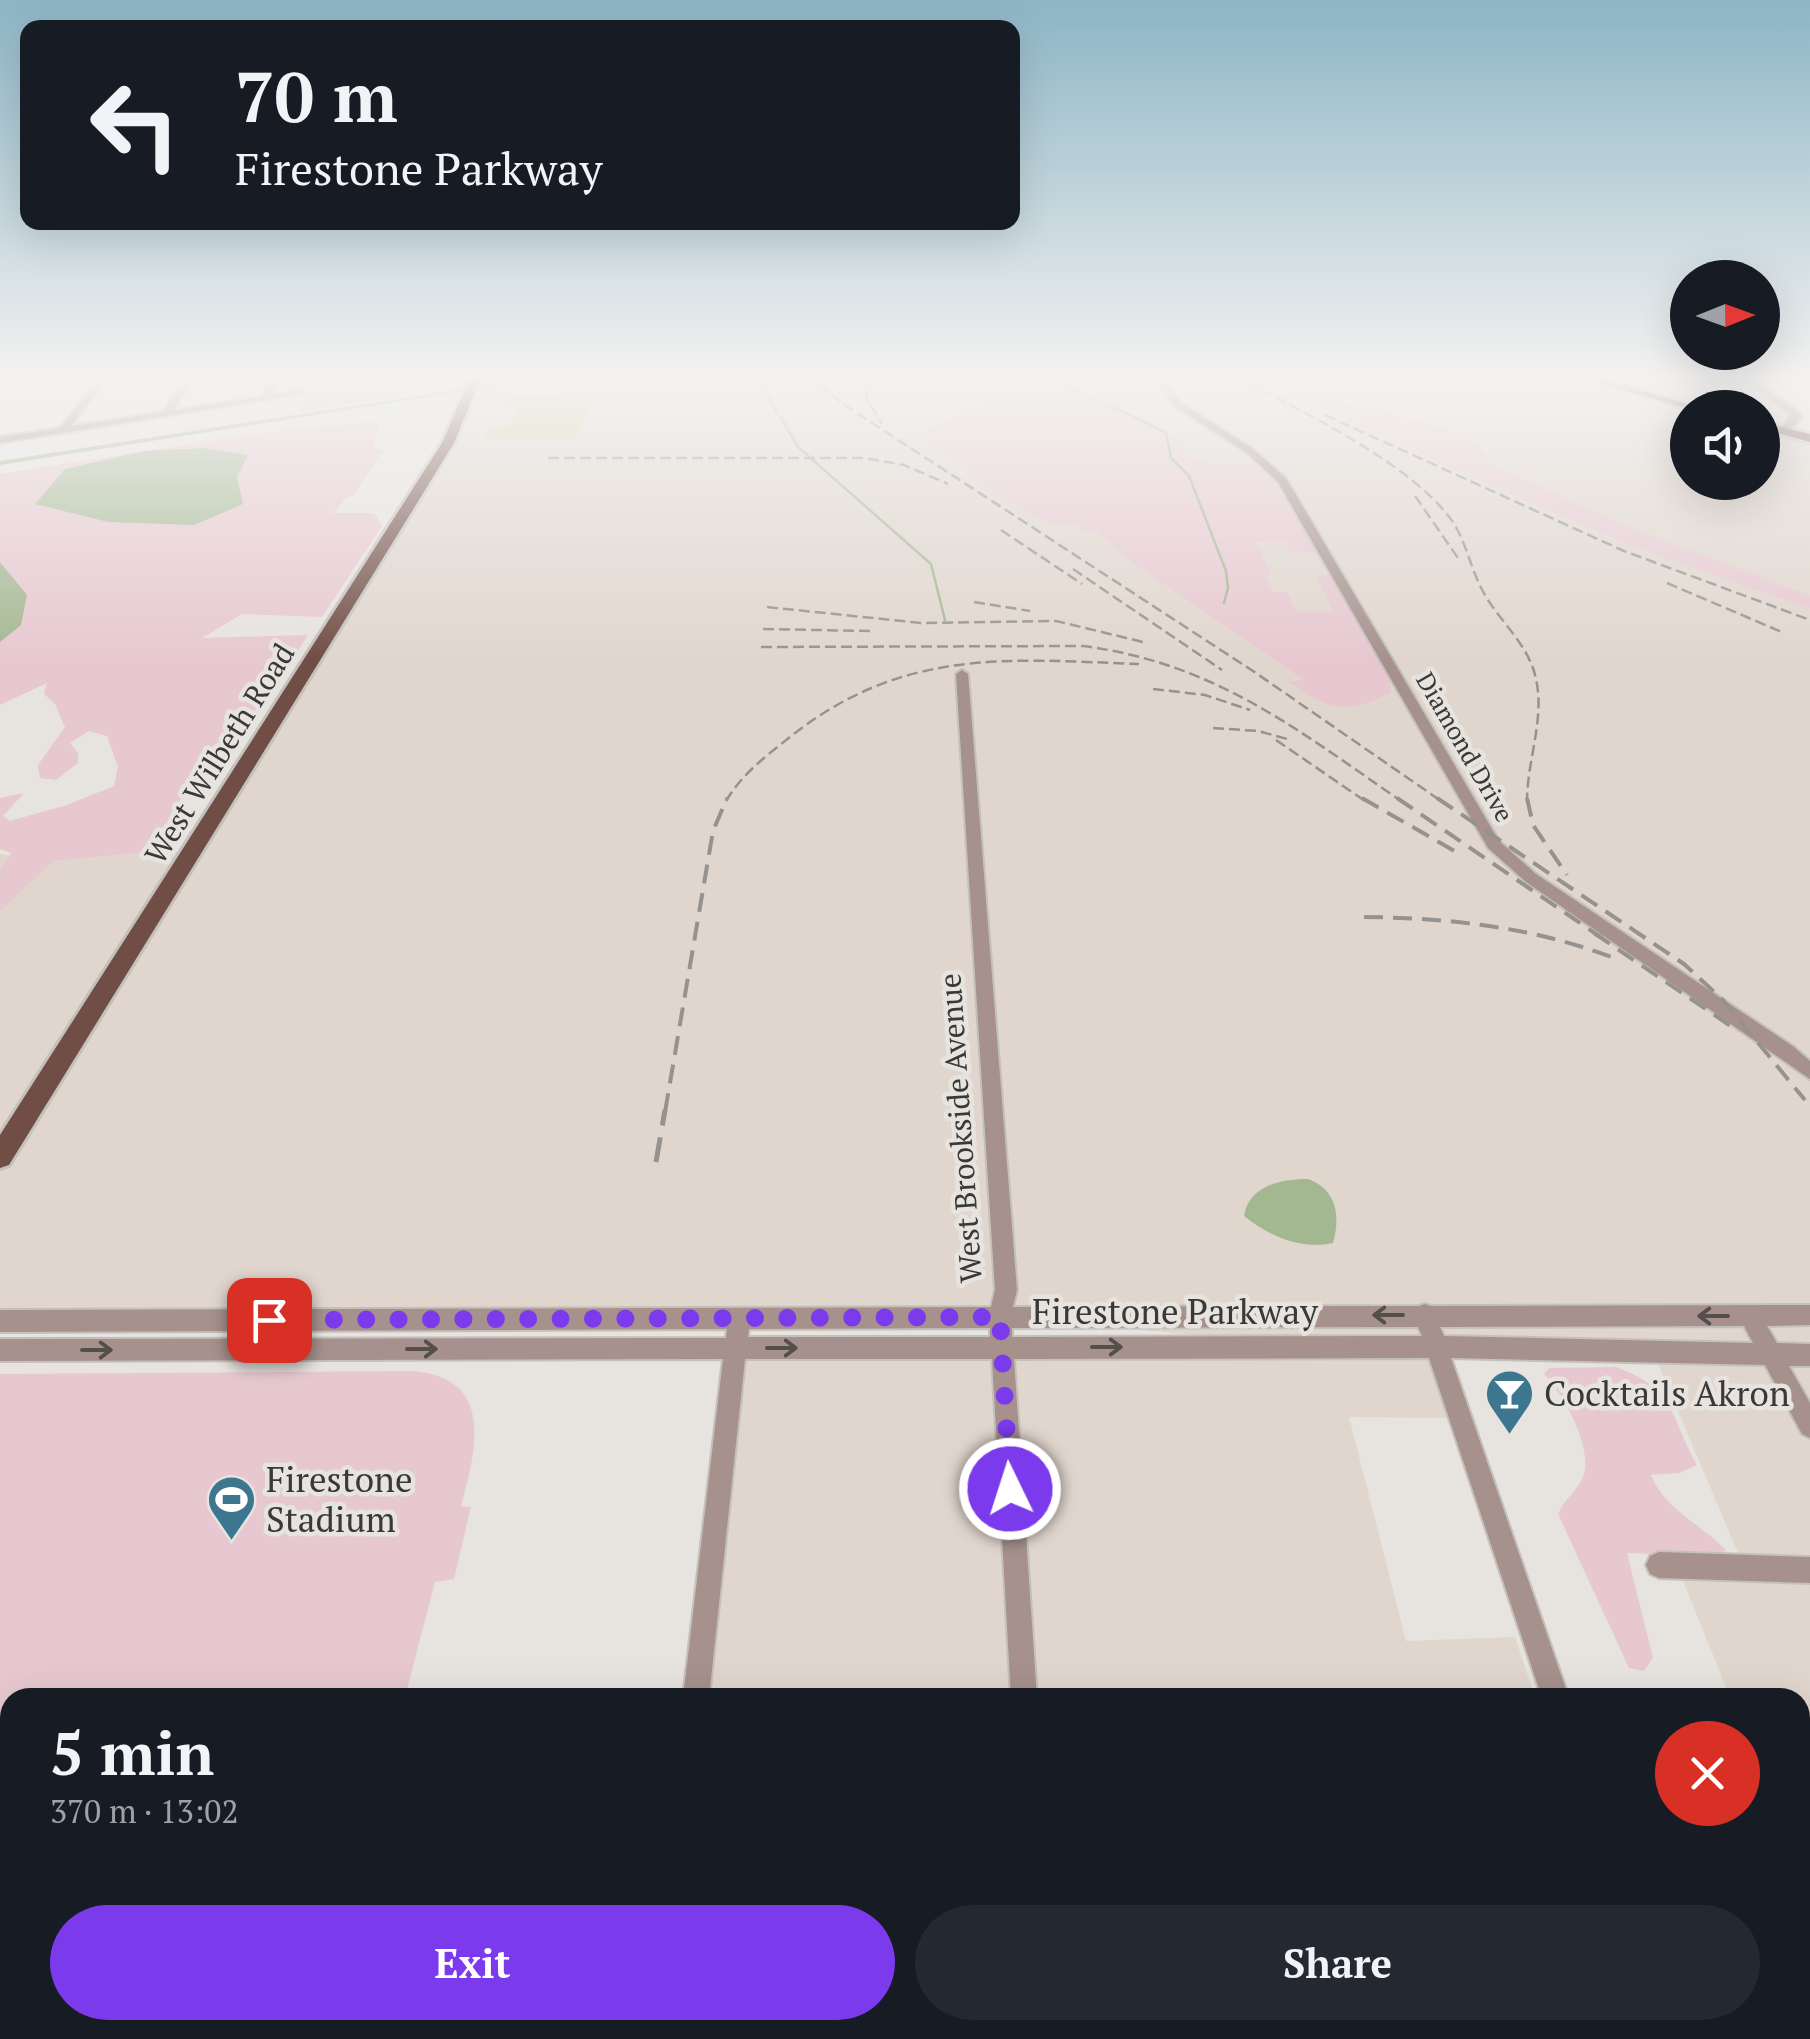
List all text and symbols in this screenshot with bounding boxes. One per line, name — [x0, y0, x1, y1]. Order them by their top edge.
text: 70 m — [235, 49, 398, 142]
icon: left — [70, 60, 200, 190]
text: Firestone Parkway — [235, 138, 602, 198]
north arrow — [1670, 260, 1780, 370]
map controls — [1670, 260, 1780, 500]
button: sound — [1670, 390, 1780, 500]
street label: West Wilbeth Road — [135, 636, 303, 871]
street label: Diamond Drive — [1409, 666, 1522, 828]
street label: West Brookside Avenue — [929, 972, 991, 1284]
pin — [227, 1278, 312, 1363]
street label: Firestone Parkway — [1032, 1288, 1319, 1334]
icon: arrive — [242, 1293, 297, 1348]
one-way arrow — [1372, 1306, 1404, 1324]
one-way arrow — [1697, 1306, 1729, 1325]
one-way arrow — [766, 1338, 798, 1358]
one-way arrow — [1090, 1338, 1123, 1356]
one-way arrow — [80, 1340, 113, 1360]
one-way arrow — [406, 1340, 438, 1358]
bar icon: Cocktails Akron — [1483, 1368, 1535, 1436]
place label: Cocktails Akron — [1544, 1370, 1790, 1416]
position arrow — [958, 1437, 1062, 1541]
place label: Firestone Stadium — [266, 1456, 413, 1542]
sports icon: Firestone Stadium — [205, 1474, 257, 1542]
text: 5 min — [50, 1713, 214, 1792]
button: close — [1655, 1721, 1760, 1826]
text: 370 m · 13:02 — [50, 1790, 238, 1832]
button: Exit — [50, 1905, 895, 2020]
button: Share — [915, 1905, 1760, 2020]

